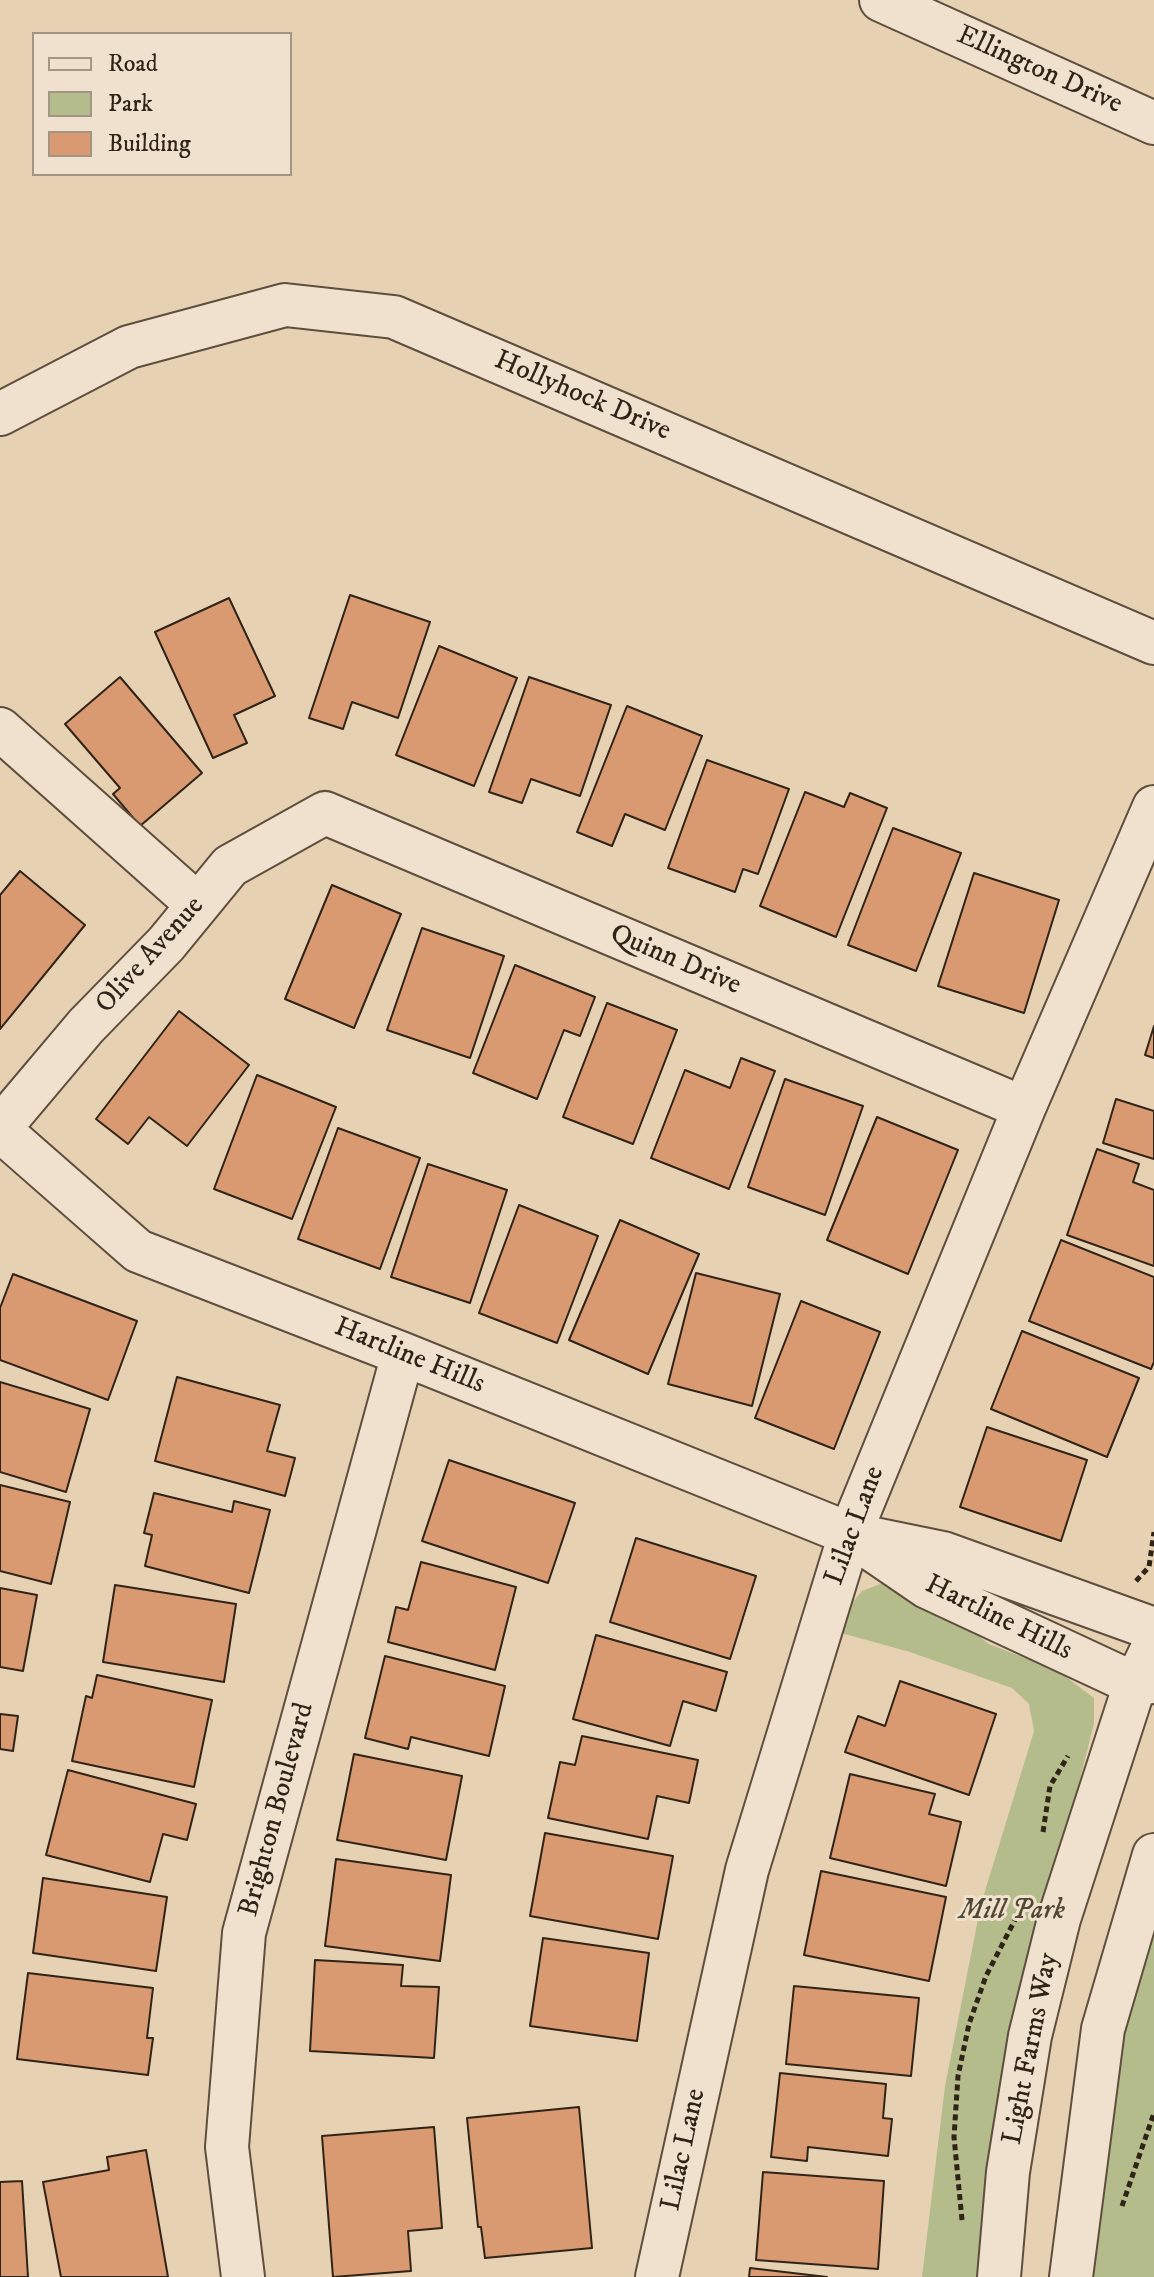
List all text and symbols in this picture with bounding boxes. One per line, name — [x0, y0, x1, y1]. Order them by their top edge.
street label: Ellington Drive — [951, 20, 1127, 122]
legend — [32, 32, 292, 176]
text: Road — [108, 49, 158, 79]
text: Park — [108, 89, 153, 119]
text: Building — [108, 129, 191, 159]
street label: Hollyhock Drive — [489, 345, 675, 449]
street label: Olive Avenue — [90, 891, 212, 1021]
street label: Quinn Drive — [604, 918, 746, 1004]
street label: Hartline Hills — [329, 1312, 489, 1402]
street label: Lilac Lane — [819, 1462, 893, 1590]
street label: Hartline Hills — [919, 1569, 1077, 1669]
street label: Brighton Boulevard — [233, 1699, 323, 1921]
park label: Mill Park — [959, 1895, 1065, 1929]
street label: Light Farms Way — [997, 1950, 1067, 2148]
street label: Lilac Lane — [656, 2086, 714, 2214]

